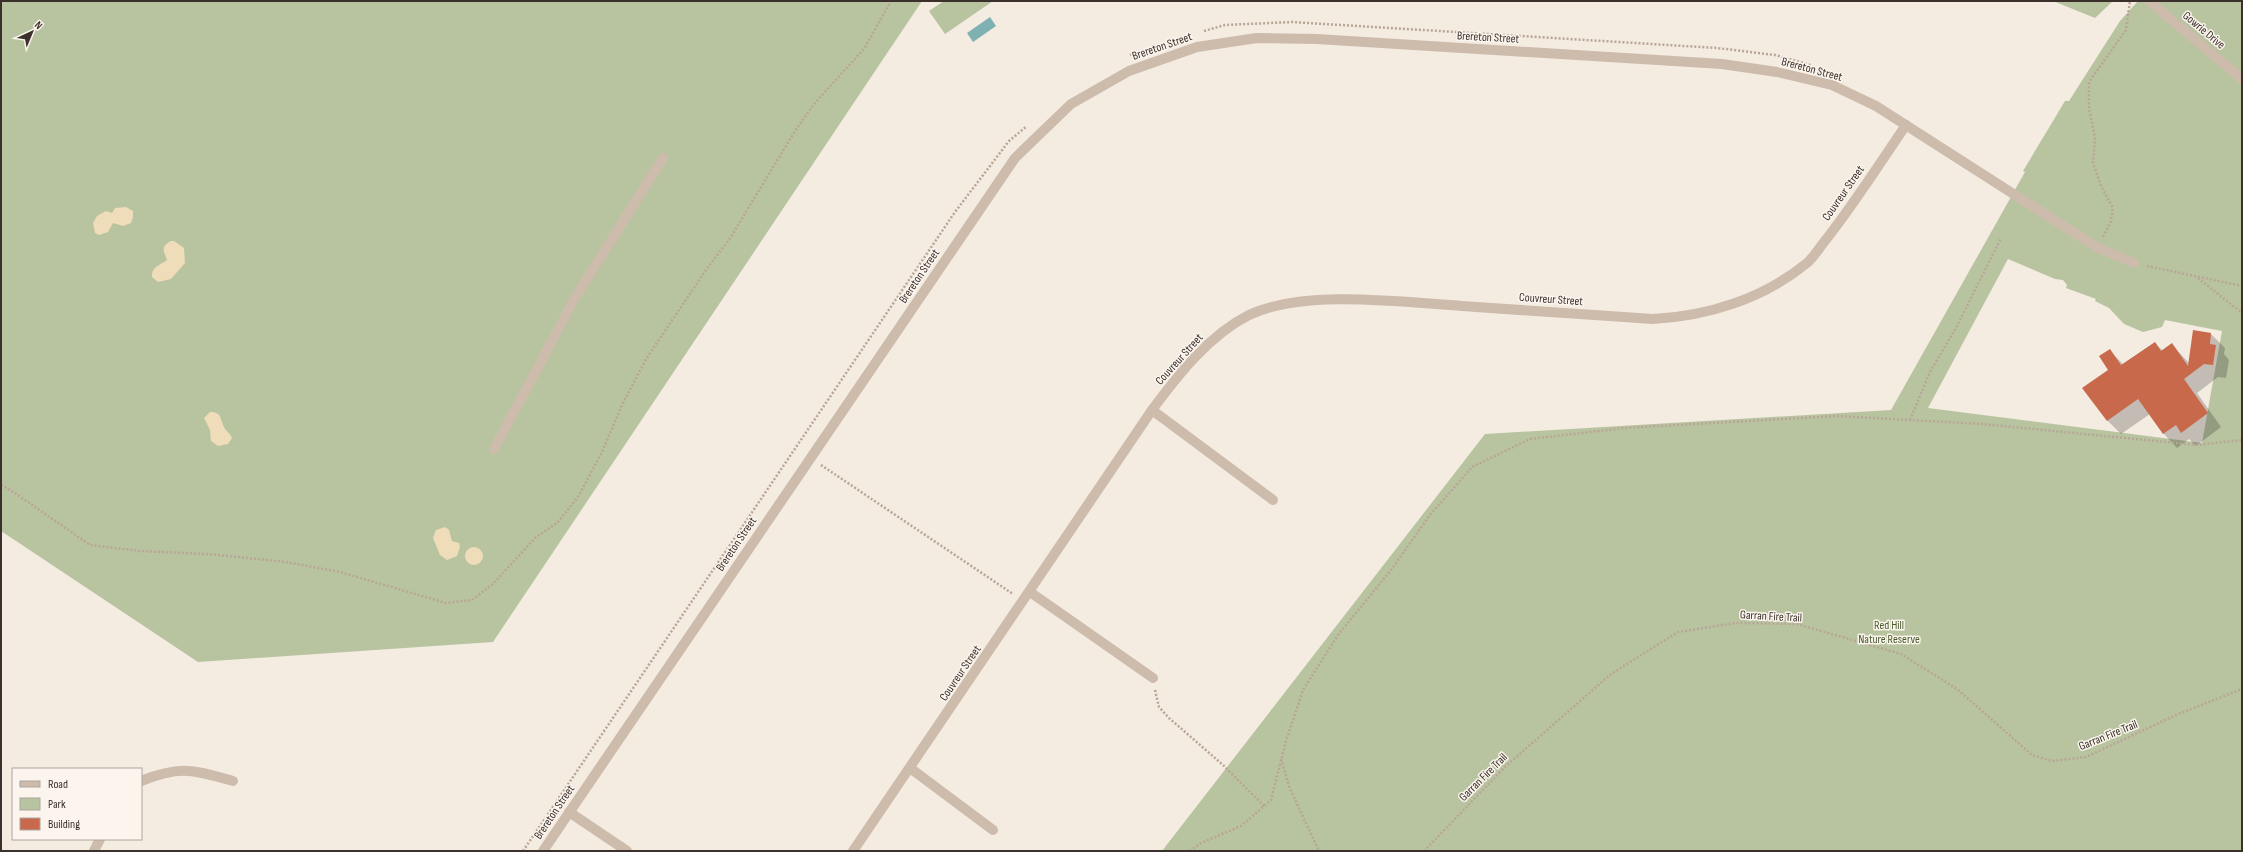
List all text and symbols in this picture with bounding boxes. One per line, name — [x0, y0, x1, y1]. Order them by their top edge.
street label: Gowrie Drive — [2179, 8, 2228, 53]
north arrow — [12, 12, 52, 52]
text: N — [32, 18, 45, 32]
street label: Brereton Street — [1456, 28, 1520, 47]
street label: Brereton Street — [1130, 29, 1194, 64]
street label: Brereton Street — [1780, 54, 1844, 85]
street label: Couvreur Street — [1819, 162, 1868, 224]
street label: Brereton Street — [896, 246, 943, 306]
street label: Couvreur Street — [1518, 290, 1584, 309]
street label: Couvreur Street — [1152, 330, 1207, 388]
street label: Brereton Street — [713, 514, 760, 574]
street label: Garran Fire Trail — [1740, 607, 1802, 626]
park label: Red Hill Nature Reserve — [1858, 618, 1920, 647]
street label: Couvreur Street — [936, 642, 985, 704]
street label: Garran Fire Trail — [2077, 717, 2140, 754]
street label: Garran Fire Trail — [1456, 750, 1511, 805]
legend — [12, 768, 142, 840]
text: Road — [48, 777, 68, 792]
street label: Brereton Street — [531, 782, 578, 842]
text: Park — [48, 797, 66, 812]
text: Building — [48, 817, 80, 832]

